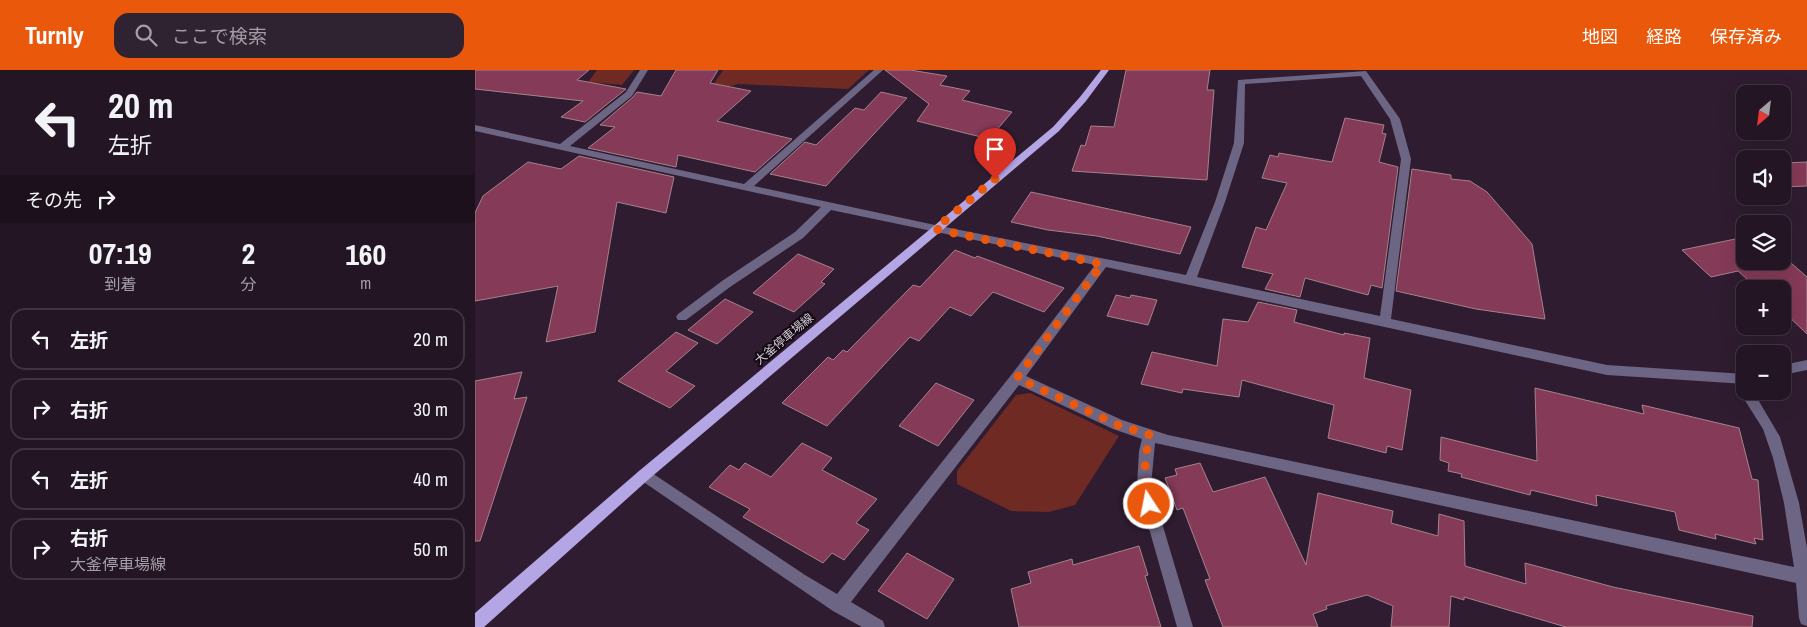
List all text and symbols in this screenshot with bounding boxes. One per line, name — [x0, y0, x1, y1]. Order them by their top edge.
search box — [114, 13, 464, 58]
text: Turnly — [25, 19, 84, 51]
icon: search — [132, 21, 160, 49]
text: ここで検索 — [172, 23, 267, 49]
text: 地図 — [1582, 24, 1618, 49]
text: 経路 — [1646, 24, 1682, 49]
text: 保存済み — [1710, 24, 1782, 49]
text: 20 m — [108, 82, 173, 129]
north arrow — [1736, 85, 1791, 140]
map controls — [1736, 85, 1791, 400]
icon: left — [25, 90, 90, 155]
pin — [974, 128, 1016, 179]
text: 左折 — [108, 130, 152, 160]
icon: arrive — [981, 135, 1009, 163]
button: sound — [1736, 150, 1791, 205]
icon: right — [92, 185, 120, 213]
text: その先 — [25, 187, 82, 213]
button: layers — [1736, 215, 1791, 270]
text: 07:19 — [89, 233, 152, 273]
text: 2 — [242, 233, 255, 273]
text: 160 — [345, 234, 386, 274]
text: m — [360, 272, 371, 294]
text: 到着 — [104, 273, 136, 295]
text: 分 — [240, 273, 256, 295]
button: + — [1736, 280, 1791, 335]
street label: 大釜停車場線 — [751, 310, 817, 368]
icon: left — [27, 325, 55, 353]
text: 20 m — [413, 326, 448, 352]
text: 左折 — [70, 327, 108, 353]
button: − — [1736, 345, 1791, 400]
icon: right — [27, 395, 55, 423]
text: 30 m — [413, 396, 448, 422]
text: 右折 — [70, 397, 108, 423]
icon: left — [27, 465, 55, 493]
text: 40 m — [413, 466, 448, 492]
text: 左折 — [70, 467, 108, 493]
position arrow — [1122, 477, 1174, 529]
text: 右折 — [70, 525, 108, 551]
icon: right — [27, 535, 55, 563]
text: 50 m — [413, 536, 448, 562]
text: 大釜停車場線 — [70, 553, 166, 575]

